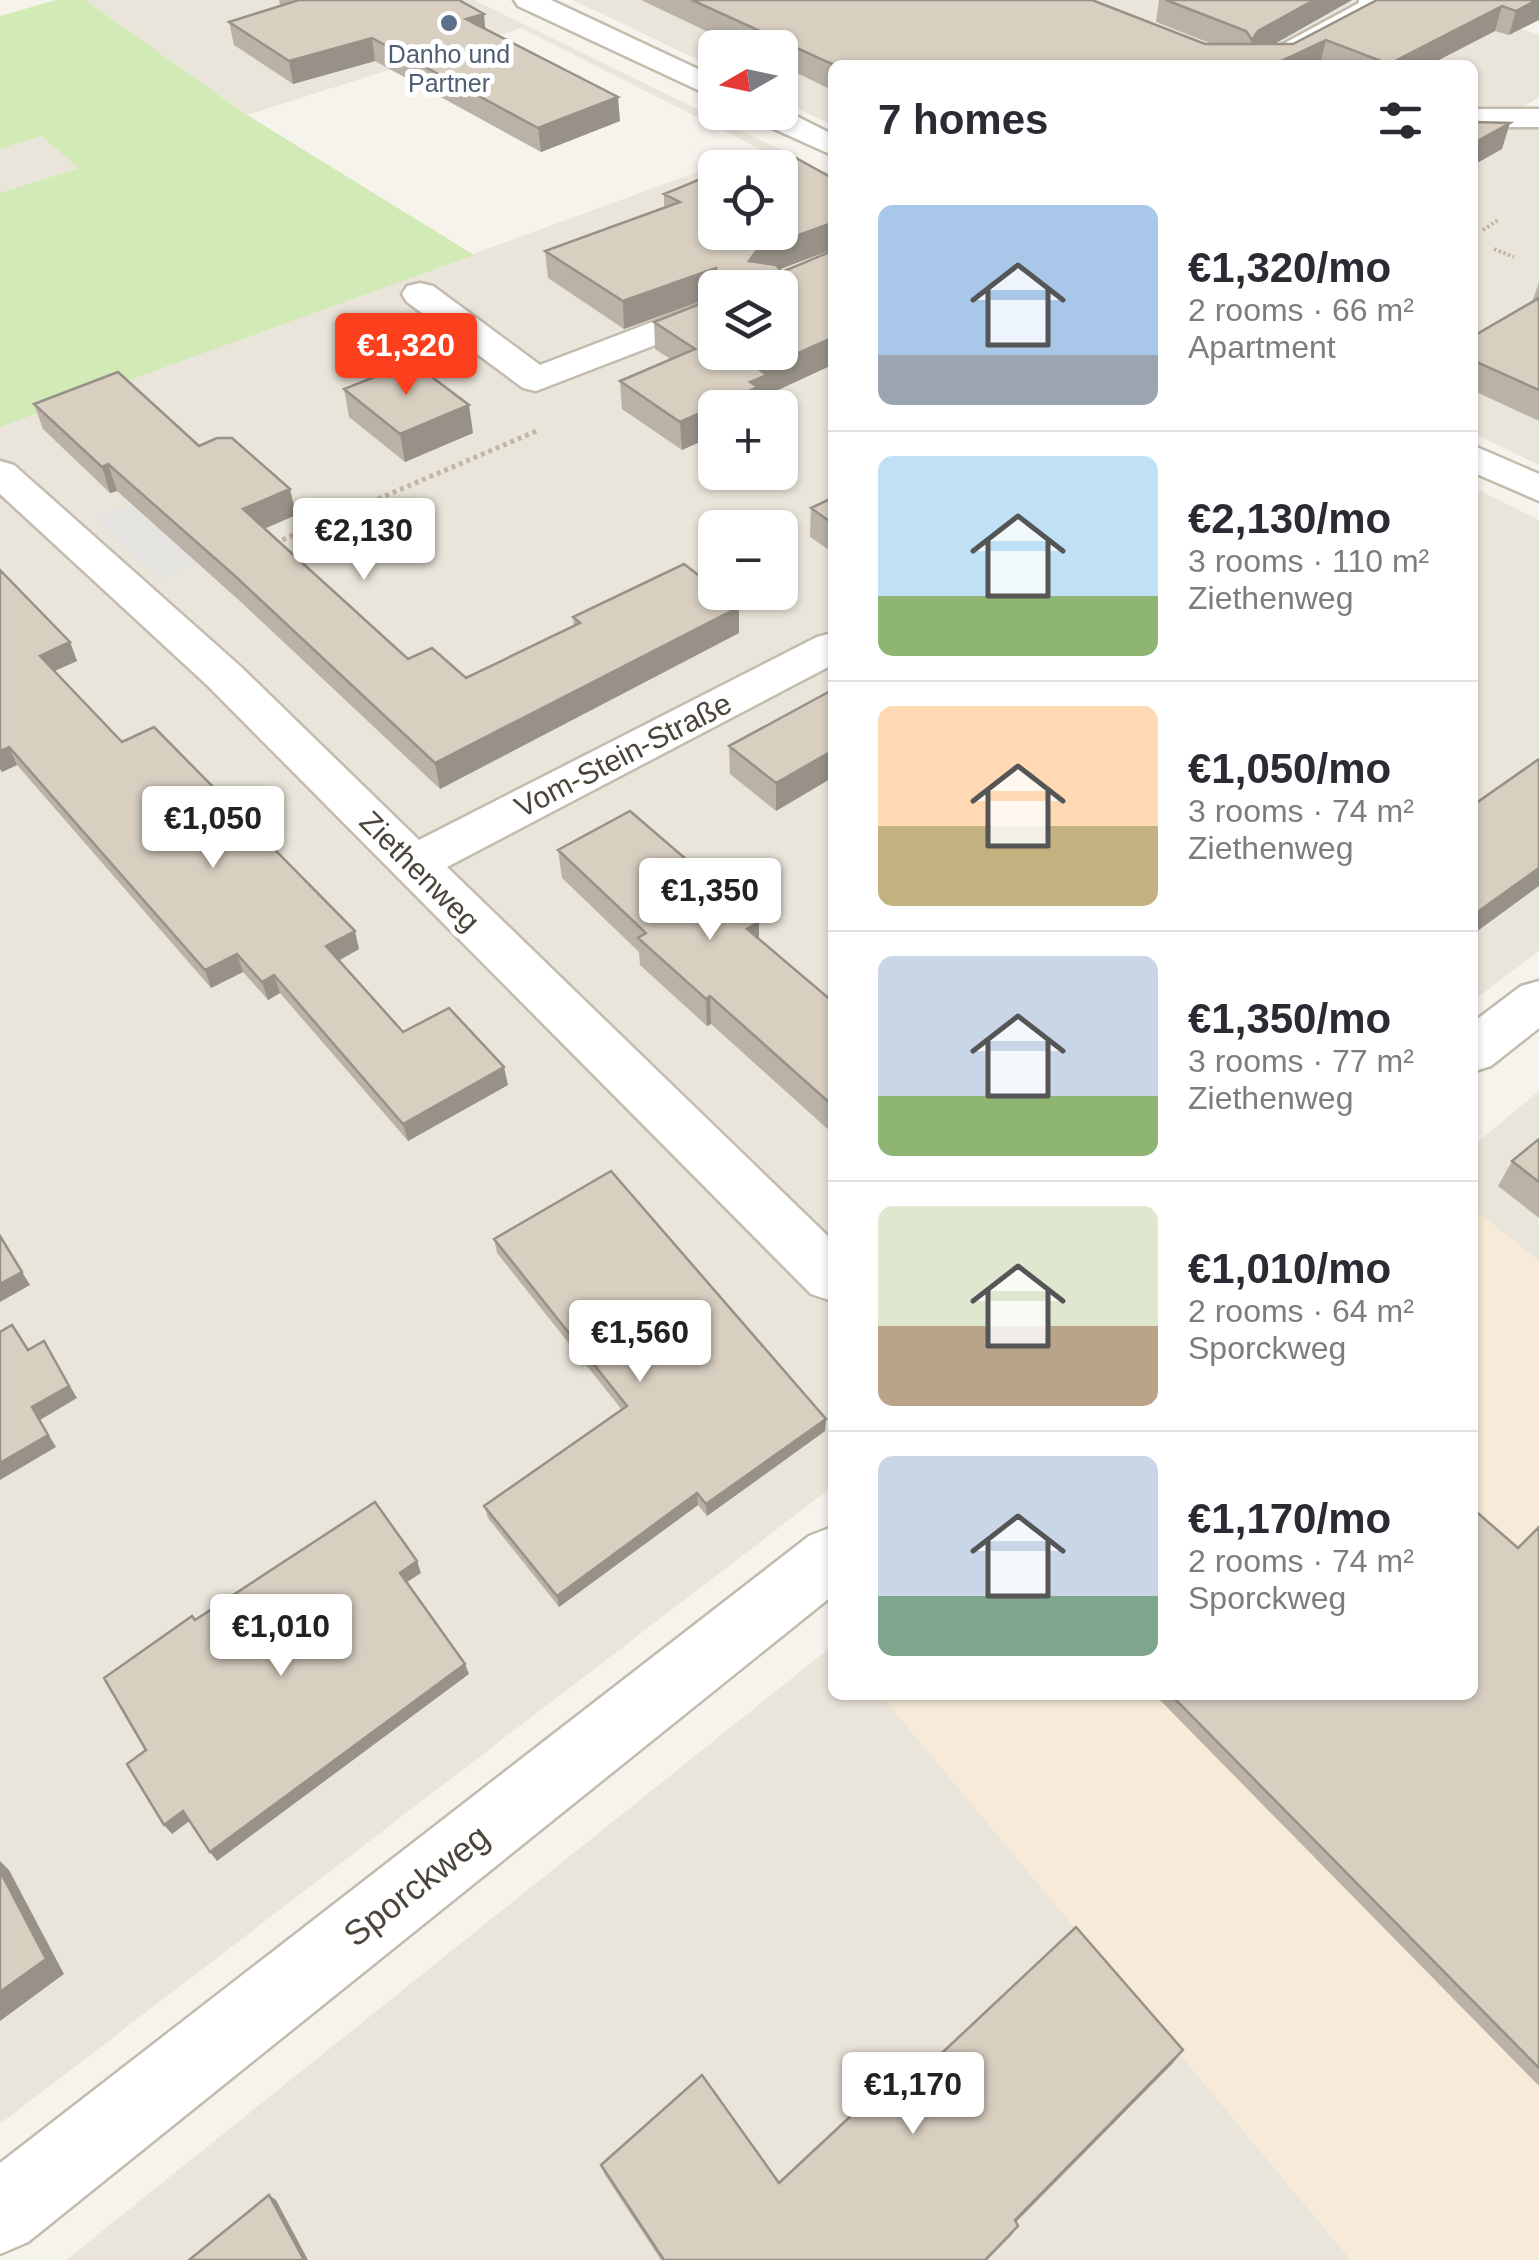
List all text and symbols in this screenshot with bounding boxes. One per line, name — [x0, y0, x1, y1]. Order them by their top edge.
marker: Danho und Partner — [438, 12, 460, 34]
north arrow — [698, 30, 798, 130]
map controls — [698, 30, 798, 610]
place label: Danho und Partner — [388, 40, 510, 97]
icon: filters — [1373, 93, 1428, 148]
text: 7 homes — [878, 96, 1048, 143]
button: locate — [698, 150, 798, 250]
text: €1,320/mo — [1188, 244, 1391, 291]
icon: home — [958, 245, 1078, 365]
button: layers — [698, 270, 798, 370]
text: 2 rooms · 66 m² — [1188, 292, 1414, 328]
pin: €1,320 — [325, 313, 487, 398]
text: €1,320 — [357, 327, 455, 363]
text: Apartment — [1188, 329, 1336, 365]
button: + — [698, 390, 798, 490]
text: €2,130/mo — [1188, 495, 1391, 542]
icon: home — [958, 496, 1078, 616]
pin: €2,130 — [283, 498, 445, 583]
button: − — [698, 510, 798, 610]
text: €2,130 — [315, 512, 413, 548]
text: 3 rooms · 110 m² — [1188, 543, 1429, 579]
text: Ziethenweg — [1188, 580, 1353, 616]
street label: Vom-Stein-Straße — [509, 686, 737, 824]
text: €1,050/mo — [1188, 745, 1391, 792]
icon: home — [958, 746, 1078, 866]
pin: €1,050 — [132, 786, 294, 871]
text: 3 rooms · 74 m² — [1188, 793, 1414, 829]
text: €1,050 — [164, 800, 262, 836]
street label: Ziethenweg — [353, 804, 487, 938]
text: Ziethenweg — [1188, 830, 1353, 866]
pin: €1,350 — [629, 858, 791, 943]
text: €1,350 — [661, 872, 759, 908]
text: €1,350/mo — [1188, 995, 1391, 1042]
icon: home — [958, 996, 1078, 1116]
text: 3 rooms · 77 m² — [1188, 1043, 1414, 1079]
text: Ziethenweg — [1188, 1080, 1353, 1116]
text: €1,010/mo — [1188, 1245, 1391, 1292]
icon: home — [958, 1246, 1078, 1366]
text: 2 rooms · 64 m² — [1188, 1293, 1414, 1329]
pin: €1,560 — [559, 1300, 721, 1385]
text: €1,560 — [591, 1314, 689, 1350]
text: Sporckweg — [1188, 1330, 1346, 1366]
text: €1,170/mo — [1188, 1495, 1391, 1542]
icon: home — [958, 1496, 1078, 1616]
text: 2 rooms · 74 m² — [1188, 1543, 1414, 1579]
text: Sporckweg — [1188, 1580, 1346, 1616]
pin: €1,010 — [200, 1594, 362, 1679]
text: €1,010 — [232, 1608, 330, 1644]
street label: Sporckweg — [336, 1816, 496, 1954]
pin: €1,170 — [832, 2052, 994, 2137]
text: €1,170 — [864, 2066, 962, 2102]

